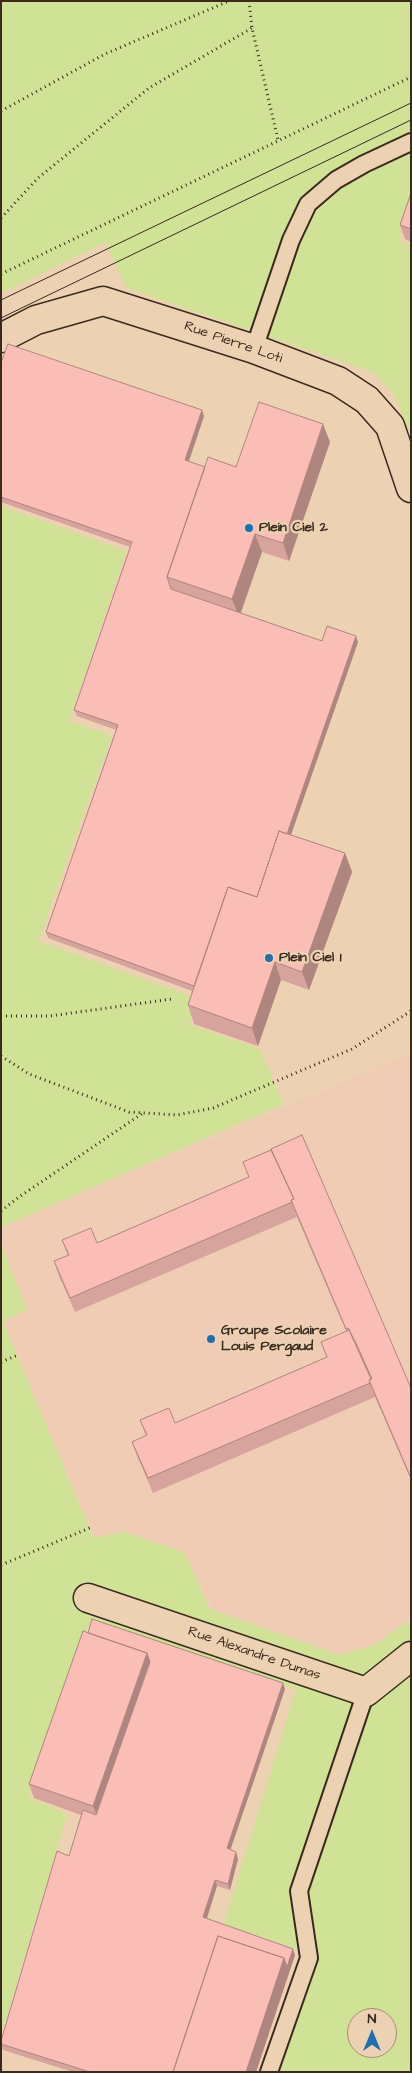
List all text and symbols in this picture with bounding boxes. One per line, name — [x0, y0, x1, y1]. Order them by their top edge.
street label: Rue Pierre Loti — [182, 318, 284, 368]
place label: Plein Ciel 2 — [259, 520, 328, 536]
marker: Plein Ciel 2 — [243, 522, 255, 534]
place label: Plein Ciel 1 — [279, 950, 342, 966]
marker: Plein Ciel 1 — [263, 952, 275, 964]
place label: Groupe Scolaire Louis Pergaud — [221, 1323, 327, 1355]
marker: Groupe Scolaire Louis Pergaud — [205, 1333, 217, 1345]
street label: Rue Alexandre Dumas — [186, 1623, 322, 1685]
north arrow — [347, 2008, 397, 2058]
text: N — [368, 2009, 376, 2029]

